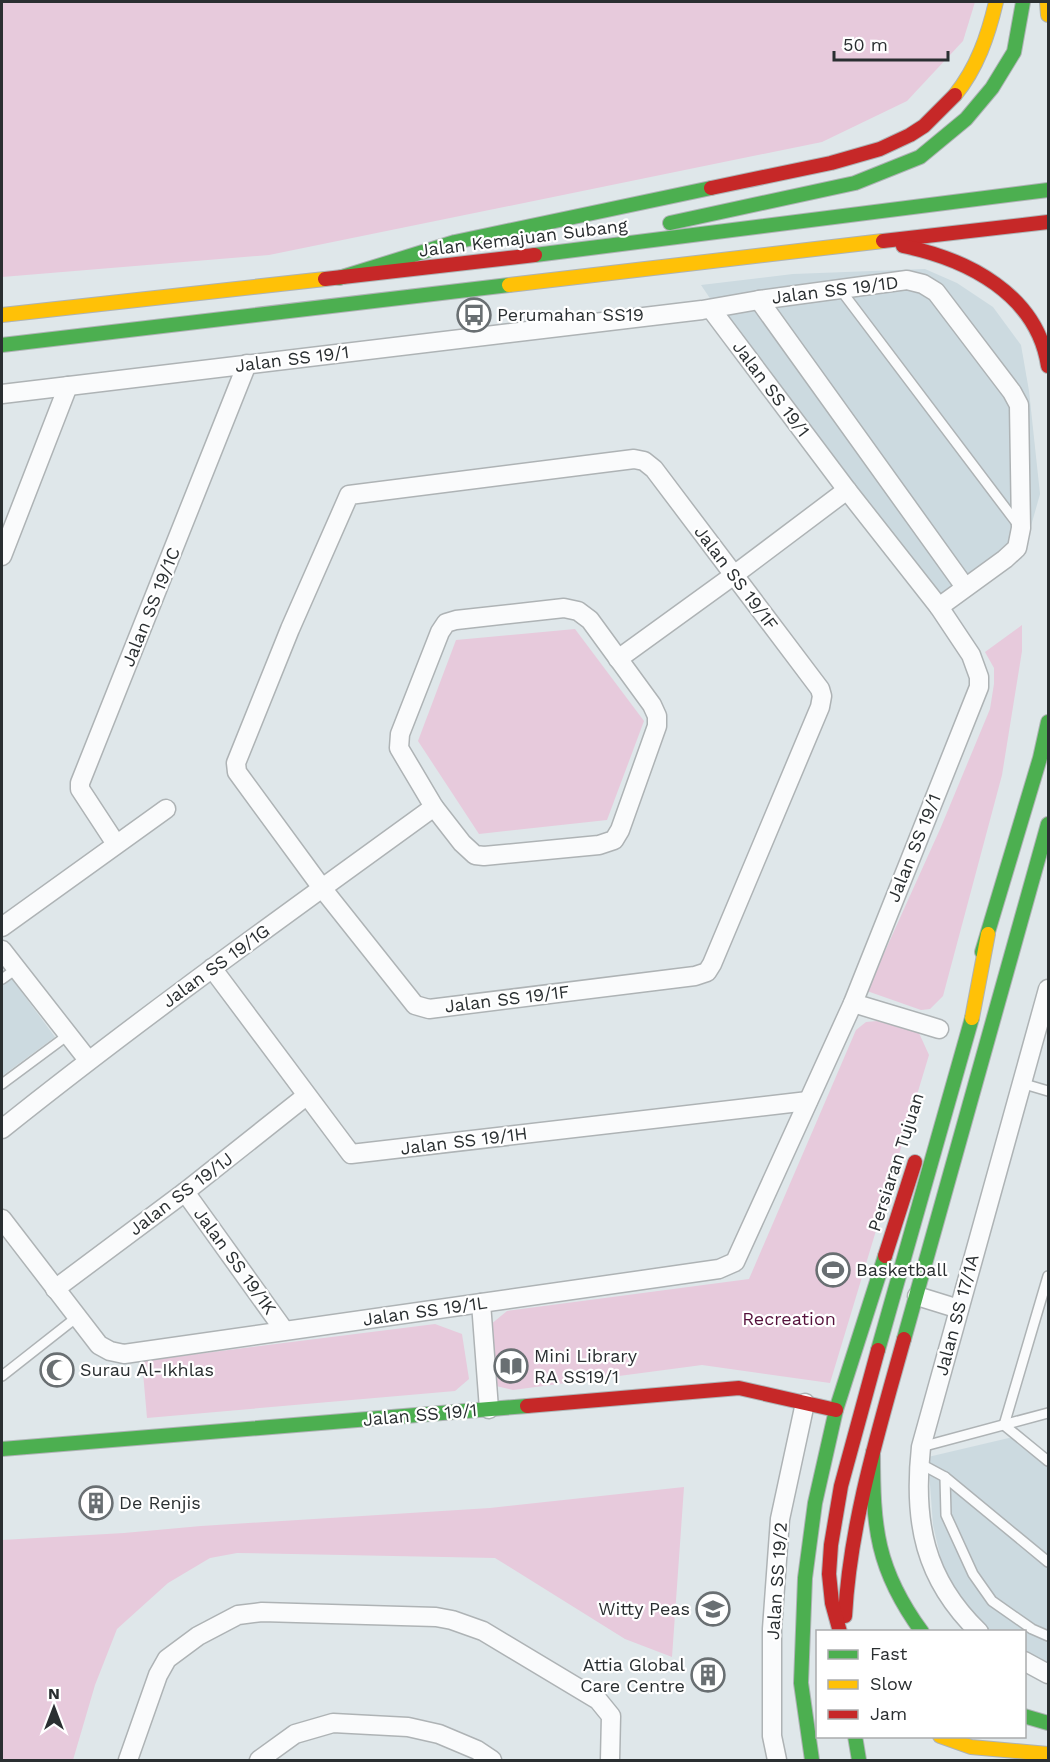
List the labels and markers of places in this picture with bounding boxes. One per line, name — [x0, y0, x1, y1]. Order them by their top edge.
bus stop icon: Perumahan SS19 — [456, 297, 492, 333]
place label: Perumahan SS19 — [497, 304, 644, 325]
sports icon: Basketball — [815, 1252, 851, 1288]
place label: Basketball — [856, 1259, 948, 1280]
place label: Mini Library RA SS19/1 — [534, 1345, 638, 1387]
library icon: Mini Library RA SS19/1 — [493, 1348, 529, 1384]
mosque icon: Surau Al-Ikhlas — [39, 1352, 75, 1388]
place label: Surau Al-Ikhlas — [80, 1359, 214, 1380]
building icon: De Renjis — [78, 1485, 114, 1521]
place label: De Renjis — [119, 1492, 201, 1513]
school or university icon: Witty Peas — [695, 1591, 731, 1627]
place label: Witty Peas — [598, 1598, 690, 1619]
place label: Attia Global Care Centre — [580, 1654, 685, 1696]
building icon: Attia Global Care Centre — [690, 1657, 726, 1693]

